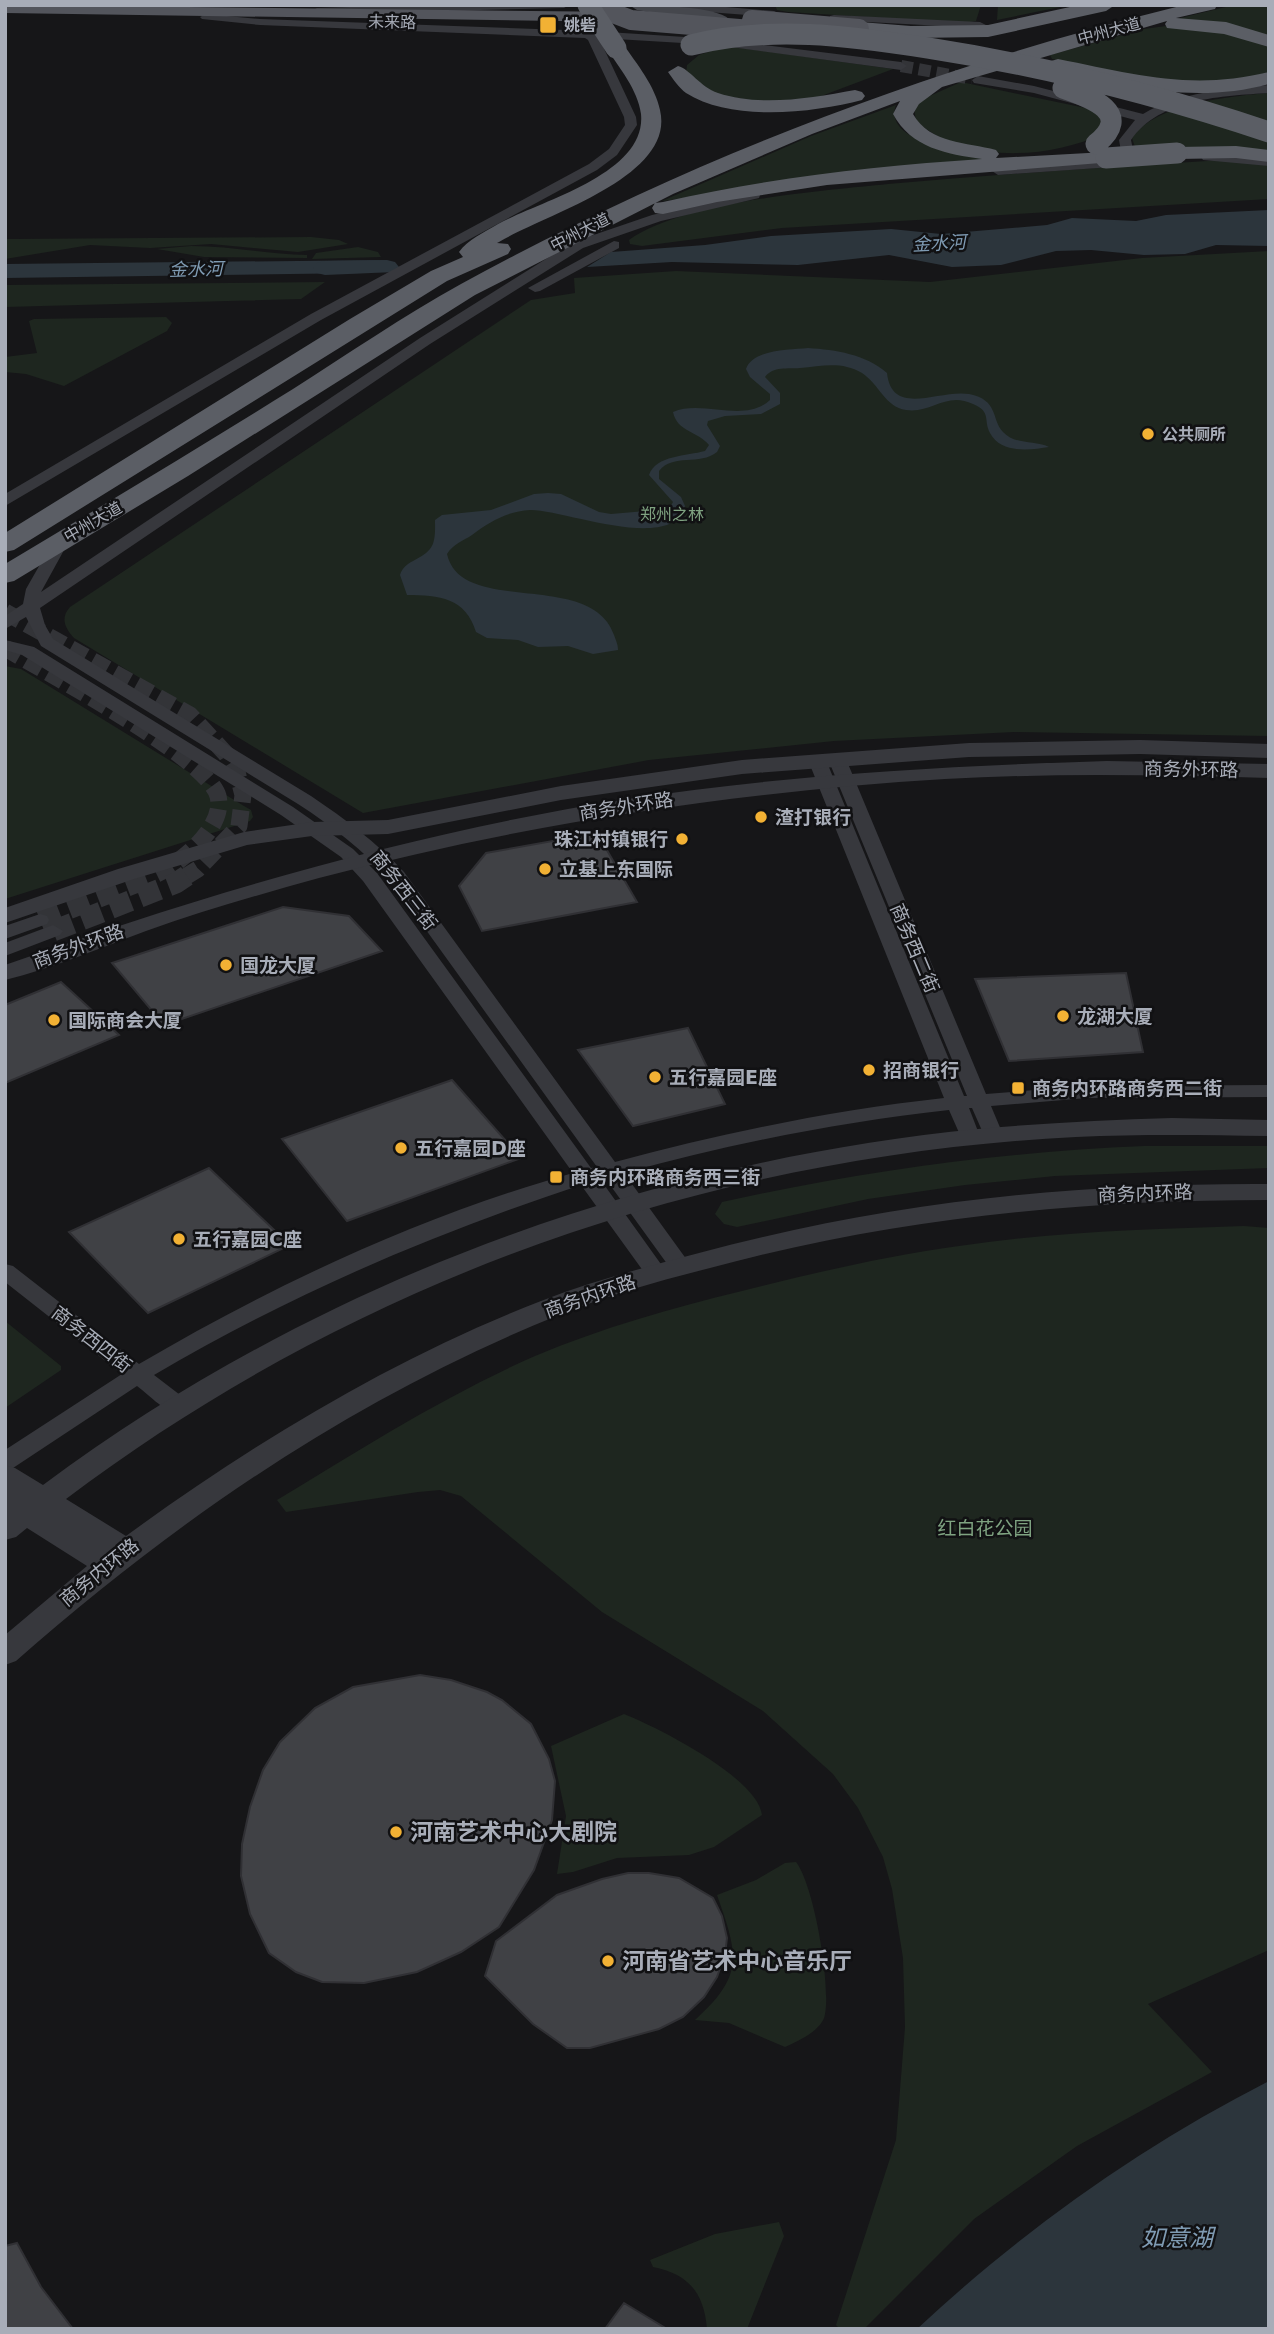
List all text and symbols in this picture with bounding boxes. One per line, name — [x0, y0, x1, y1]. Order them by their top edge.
street label: 未来路 — [368, 12, 416, 32]
street label: 中州大道 — [1076, 14, 1142, 48]
marker: 姚砦 — [538, 15, 558, 35]
place label: 姚砦 — [564, 16, 596, 35]
street label: 中州大道 — [547, 209, 613, 255]
water label: 金水河 — [911, 231, 970, 255]
water label: 金水河 — [169, 258, 226, 280]
place label: 公共厕所 — [1162, 425, 1226, 444]
marker: 公共厕所 — [1140, 426, 1156, 442]
street label: 中州大道 — [61, 498, 125, 546]
park label: 郑州之林 — [640, 505, 704, 524]
street label: 商务外环路 — [1143, 757, 1239, 781]
street label: 商务外环路 — [577, 788, 675, 824]
place label: 渣打银行 — [775, 806, 851, 828]
marker: 渣打银行 — [753, 809, 769, 825]
place label: 珠江村镇银行 — [554, 828, 668, 850]
marker: 珠江村镇银行 — [674, 831, 690, 847]
street label: 商务西三街 — [366, 846, 442, 934]
place label: 立基上东国际 — [559, 858, 673, 880]
marker: 立基上东国际 — [537, 861, 553, 877]
street label: 商务西二街 — [886, 900, 944, 996]
street label: 商务外环路 — [30, 919, 126, 973]
place label: 国龙大厦 — [240, 954, 316, 976]
marker: 国龙大厦 — [218, 957, 234, 973]
place label: 龙湖大厦 — [1077, 1005, 1153, 1027]
marker: 龙湖大厦 — [1055, 1008, 1071, 1024]
place label: 国际商会大厦 — [68, 1009, 182, 1031]
marker: 国际商会大厦 — [46, 1012, 62, 1028]
place label: 招商银行 — [883, 1059, 959, 1081]
marker: 招商银行 — [861, 1062, 877, 1078]
place label: 五行嘉园E座 — [669, 1066, 777, 1088]
marker: 五行嘉园E座 — [647, 1069, 663, 1085]
place label: 商务内环路商务西二街 — [1032, 1077, 1222, 1099]
marker: 商务内环路商务西二街 — [1010, 1080, 1026, 1096]
place label: 五行嘉园D座 — [415, 1137, 526, 1159]
marker: 五行嘉园D座 — [393, 1140, 409, 1156]
place label: 商务内环路商务西三街 — [570, 1166, 760, 1188]
marker: 商务内环路商务西三街 — [548, 1169, 564, 1185]
street label: 商务内环路 — [1097, 1180, 1193, 1206]
place label: 五行嘉园C座 — [193, 1228, 302, 1250]
marker: 五行嘉园C座 — [171, 1231, 187, 1247]
street label: 商务内环路 — [541, 1270, 639, 1322]
street label: 商务西四街 — [48, 1301, 136, 1377]
park label: 红白花公园 — [937, 1517, 1033, 1539]
street label: 商务内环路 — [55, 1534, 143, 1610]
place label: 河南艺术中心大剧院 — [410, 1819, 617, 1845]
marker: 河南艺术中心大剧院 — [388, 1824, 404, 1840]
place label: 河南省艺术中心音乐厅 — [622, 1948, 852, 1974]
marker: 河南省艺术中心音乐厅 — [600, 1953, 616, 1969]
water label: 如意湖 — [1141, 2224, 1217, 2252]

